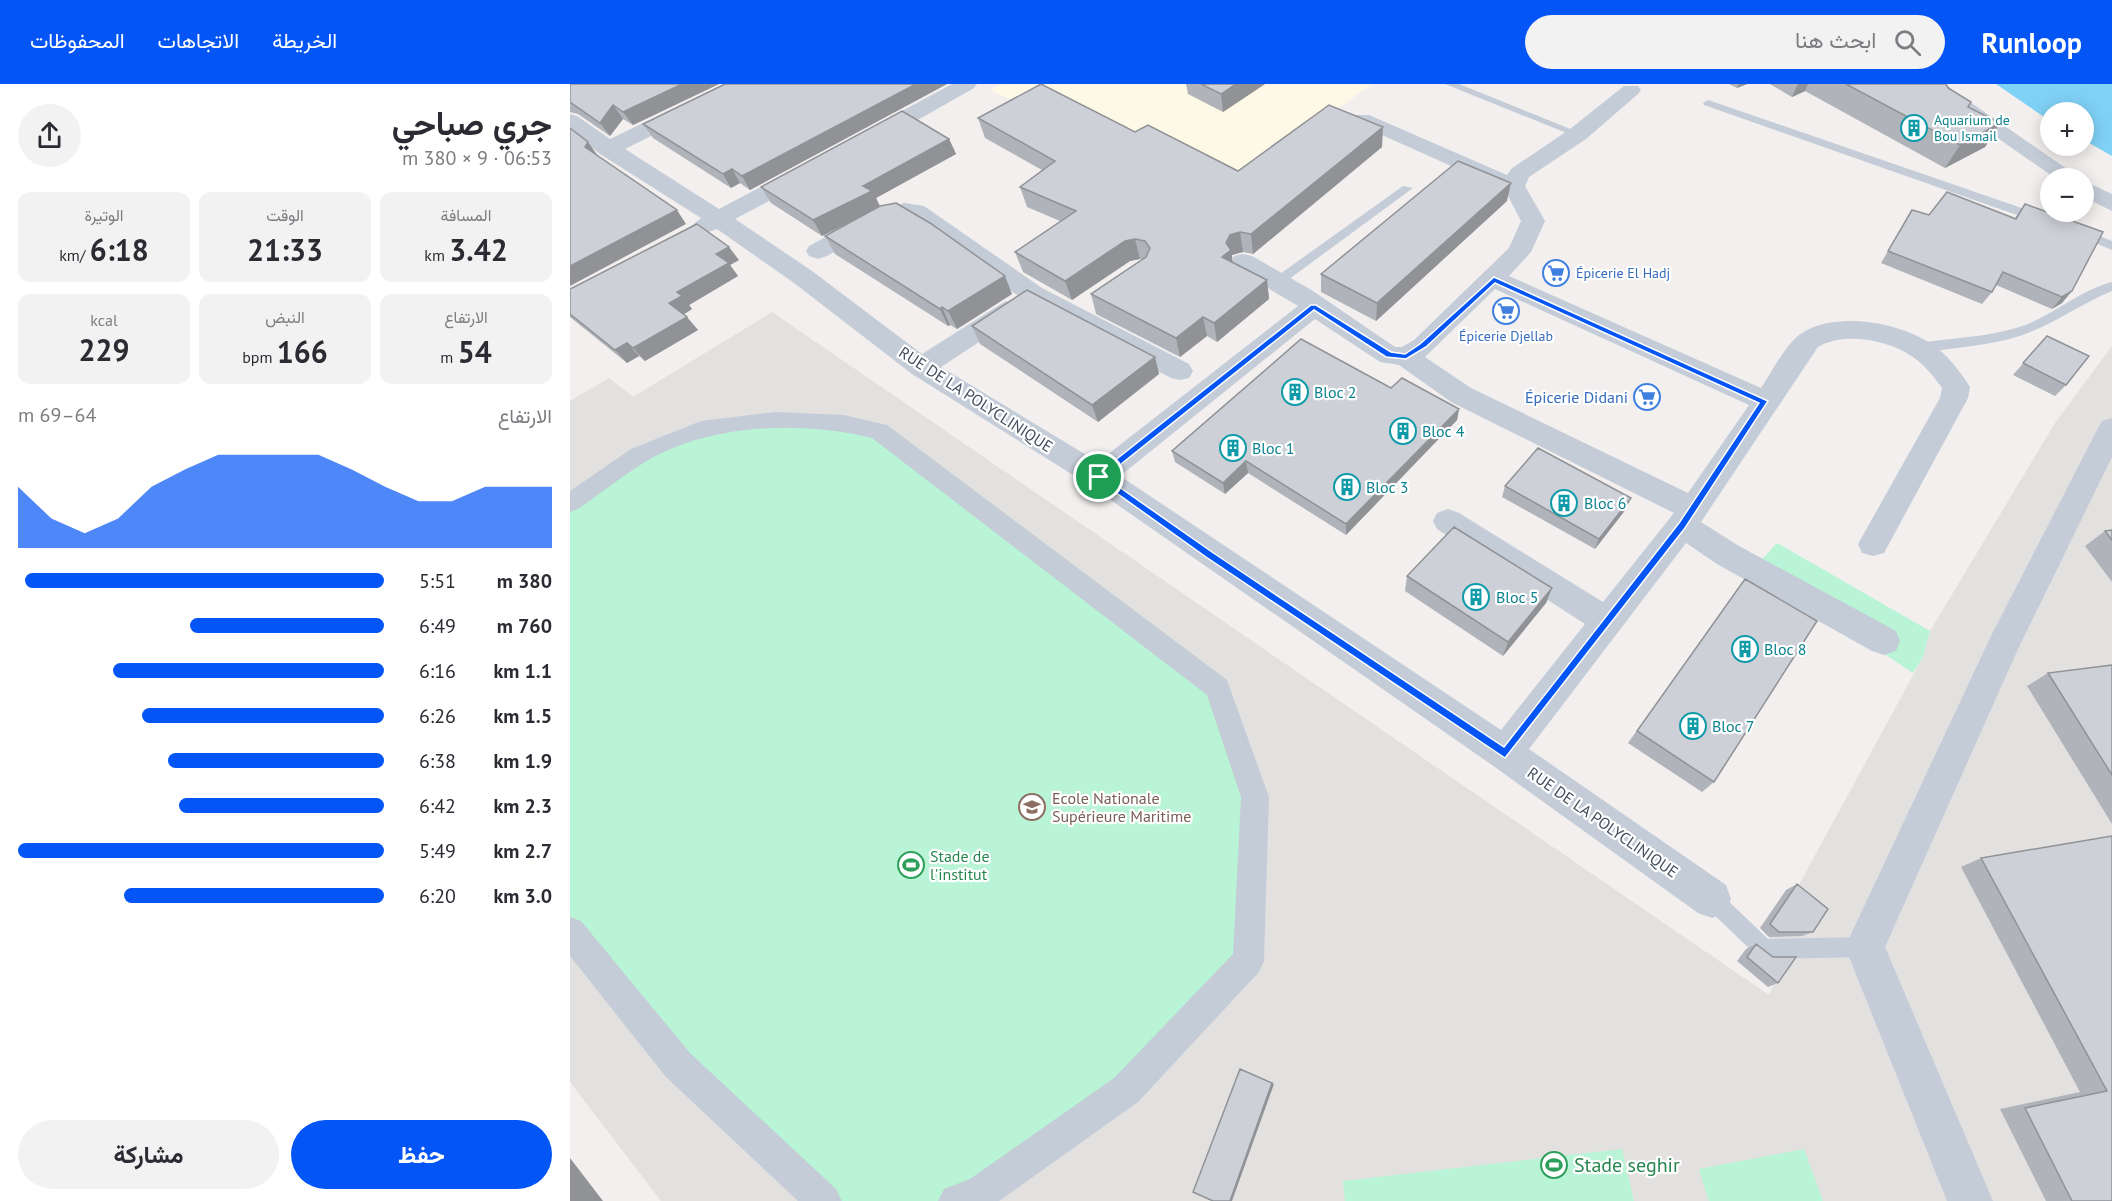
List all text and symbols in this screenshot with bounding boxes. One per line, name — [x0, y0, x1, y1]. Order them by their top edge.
search box — [1525, 15, 1945, 69]
text: Runloop — [1981, 24, 2082, 61]
text: ابحث هنا — [1795, 26, 1876, 54]
icon: search — [1891, 26, 1924, 59]
text: المحفوظات — [30, 27, 125, 54]
text: الاتجاهات — [158, 27, 239, 54]
text: الخريطة — [272, 27, 337, 54]
text: جري صباحي — [392, 101, 552, 144]
map controls — [2040, 102, 2094, 222]
button: + — [2040, 102, 2094, 156]
button: share — [18, 104, 81, 167]
place label: Aquarium de Bou Ismail — [1934, 111, 2010, 145]
building icon: Aquarium de Bou Ismail — [1899, 113, 1929, 143]
text: 06:53 · 9 × 380 m — [402, 145, 552, 171]
button: − — [2040, 168, 2094, 222]
text: الوتيرة — [84, 205, 124, 225]
text: الوقت — [266, 205, 304, 225]
text: المسافة — [441, 205, 491, 225]
text: 6:18 — [90, 230, 149, 269]
text: 21:33 — [247, 230, 323, 269]
text: 3.42 — [449, 230, 508, 269]
text: /km — [59, 245, 90, 265]
text: km — [424, 245, 449, 265]
supermarket icon: Épicerie El Hadj — [1541, 258, 1571, 288]
place label: Épicerie El Hadj — [1576, 264, 1670, 282]
supermarket icon: Épicerie Djellab — [1491, 296, 1521, 326]
text: النبض — [265, 307, 305, 327]
text: الارتفاع — [444, 307, 488, 327]
text: kcal — [90, 310, 118, 330]
place label: Épicerie Djellab — [1459, 327, 1553, 345]
text: 229 — [78, 330, 130, 369]
text: 166 — [277, 332, 328, 371]
text: 54 — [458, 332, 492, 371]
street label: RUE DE LA POLYCLINIQUE — [895, 342, 1057, 456]
text: bpm — [242, 347, 277, 367]
text: m — [440, 347, 458, 367]
building icon: Bloc 2 — [1280, 377, 1310, 407]
place label: Bloc 2 — [1314, 382, 1356, 402]
supermarket icon: Épicerie Didani — [1632, 382, 1662, 412]
place label: Épicerie Didani — [1525, 387, 1628, 407]
text: 64–69 m — [18, 402, 96, 428]
text: الارتفاع — [498, 403, 552, 429]
building icon: Bloc 4 — [1388, 416, 1418, 446]
place label: Bloc 4 — [1422, 421, 1465, 441]
building icon: Bloc 1 — [1218, 433, 1248, 463]
place label: Bloc 1 — [1252, 438, 1294, 458]
pin — [1073, 451, 1124, 502]
icon: arrive — [1082, 460, 1115, 493]
building icon: Bloc 3 — [1332, 472, 1362, 502]
place label: Bloc 3 — [1366, 477, 1408, 497]
building icon: Bloc 6 — [1549, 488, 1579, 518]
place label: Bloc 6 — [1584, 493, 1626, 513]
text: 5:51 — [419, 568, 456, 594]
text: 380 m — [497, 568, 552, 594]
building icon: Bloc 5 — [1461, 582, 1491, 612]
place label: Bloc 5 — [1496, 587, 1538, 607]
text: 6:49 — [419, 613, 456, 639]
text: 760 m — [497, 613, 552, 639]
building icon: Bloc 8 — [1730, 634, 1760, 664]
place label: Bloc 8 — [1764, 639, 1806, 659]
text: 6:16 — [419, 658, 456, 684]
text: 1.1 km — [493, 658, 552, 684]
text: 6:26 — [419, 703, 456, 729]
text: 1.5 km — [493, 703, 552, 729]
building icon: Bloc 7 — [1678, 711, 1708, 741]
place label: Bloc 7 — [1712, 716, 1754, 736]
text: 6:38 — [419, 748, 456, 774]
text: 1.9 km — [493, 748, 552, 774]
street label: RUE DE LA POLYCLINIQUE — [1524, 762, 1682, 882]
place label: Ecole Nationale Supérieure Maritime — [1052, 788, 1191, 826]
school or university icon: Ecole Nationale Supérieure Maritime — [1017, 792, 1047, 822]
text: 6:42 — [419, 793, 456, 819]
text: 2.3 km — [493, 793, 552, 819]
text: 5:49 — [419, 838, 456, 864]
text: 2.7 km — [493, 838, 552, 864]
place label: Stade de l'institut — [930, 846, 990, 884]
sports icon: Stade de l'institut — [896, 850, 926, 880]
text: 6:20 — [419, 883, 456, 909]
text: 3.0 km — [493, 883, 552, 909]
button: مشاركة — [18, 1120, 279, 1189]
button: حفظ — [291, 1120, 552, 1189]
sports icon: Stade seghir — [1539, 1150, 1569, 1180]
place label: Stade seghir — [1574, 1152, 1680, 1178]

